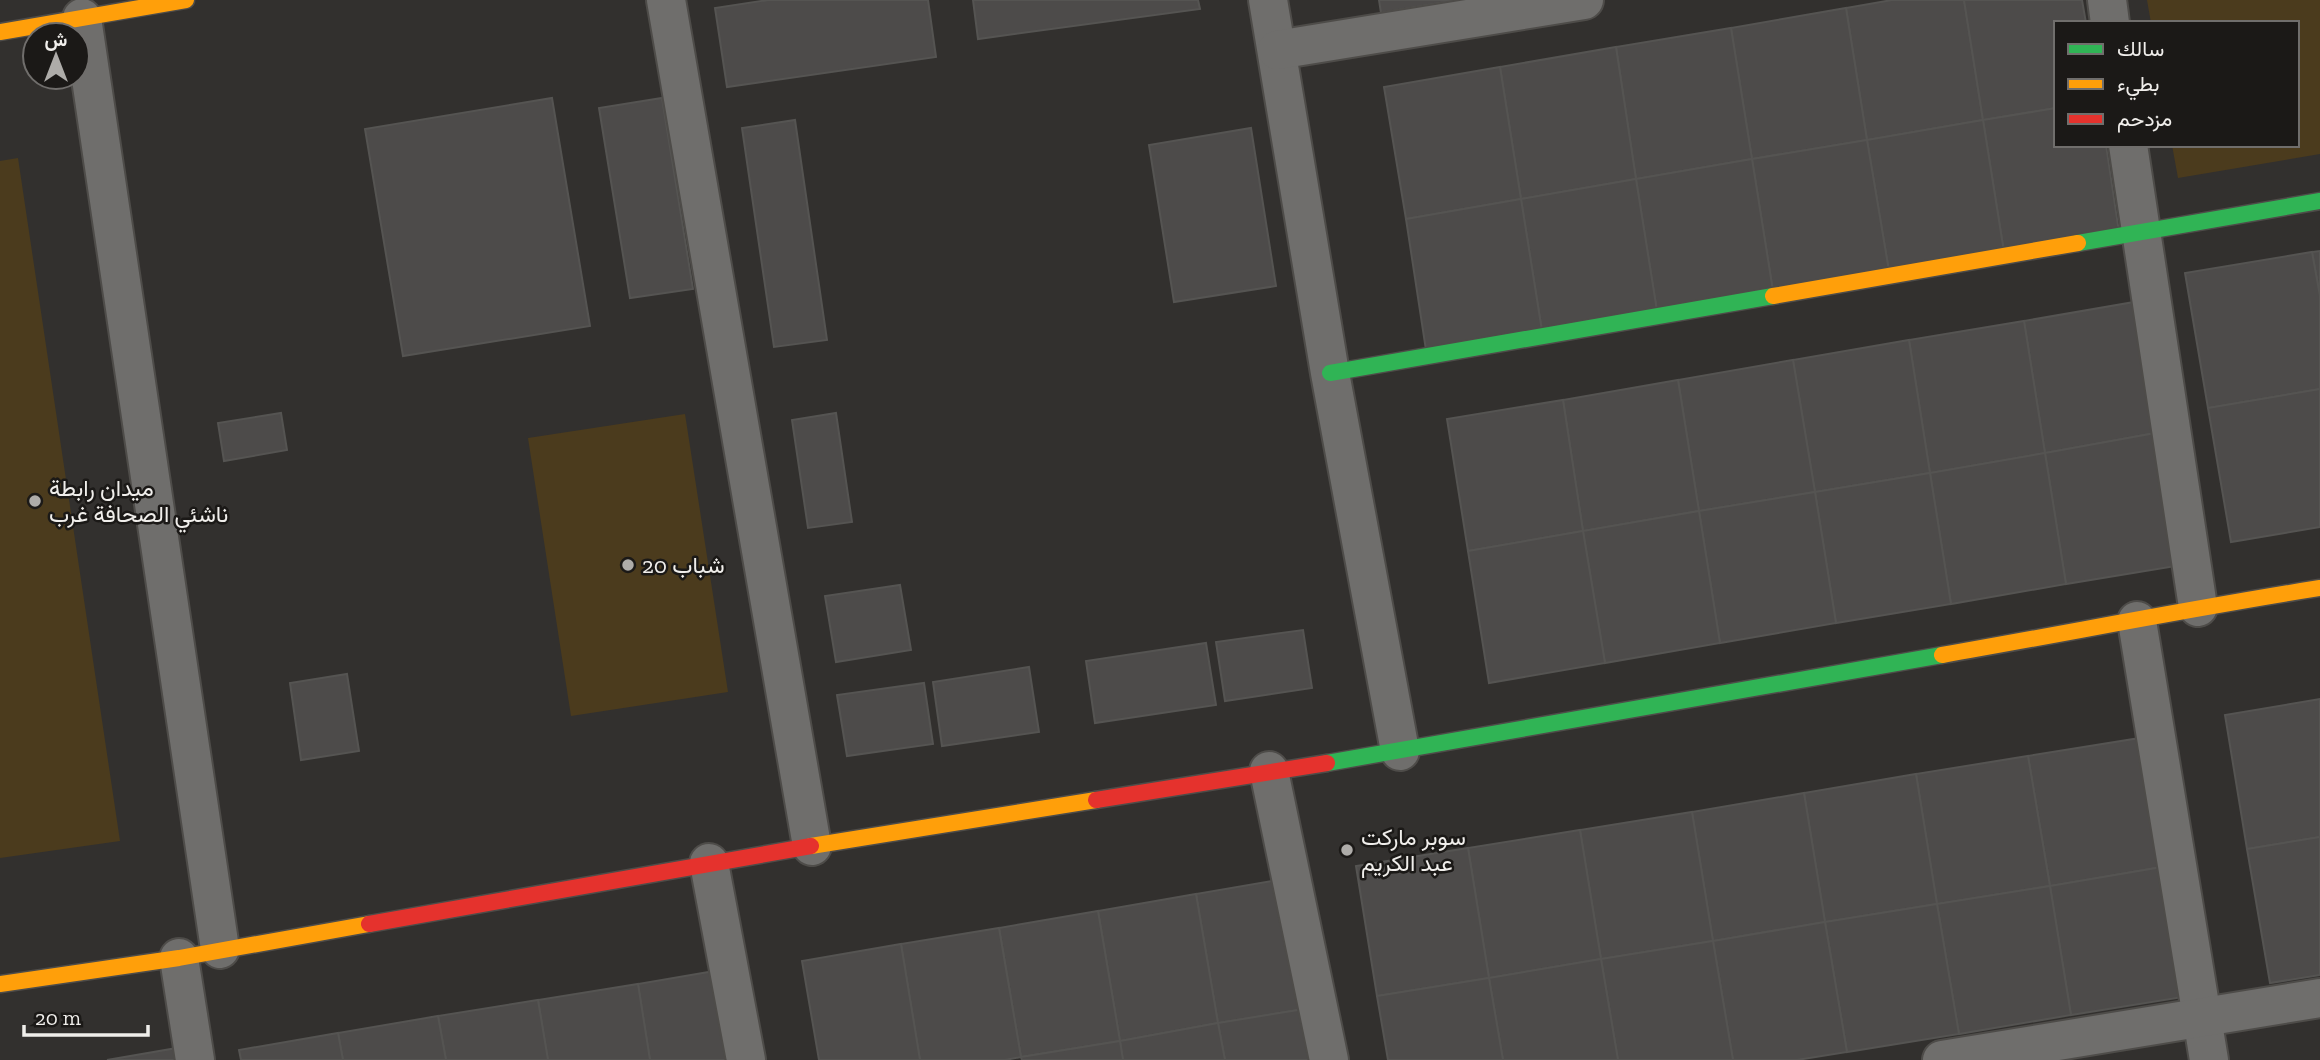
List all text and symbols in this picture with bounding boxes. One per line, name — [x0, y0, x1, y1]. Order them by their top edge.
north arrow — [21, 21, 91, 91]
legend — [2054, 21, 2299, 147]
text: ش — [45, 28, 68, 51]
text: سالك — [2117, 36, 2164, 61]
text: بطيء — [2117, 71, 2160, 101]
text: مزدحم — [2117, 106, 2172, 133]
place label: ميدان رابطة ناشئي الصحافة غرب — [49, 474, 228, 533]
marker: ميدان رابطة ناشئي الصحافة غرب — [27, 493, 43, 509]
place label: شباب 20 — [642, 551, 725, 579]
marker: شباب 20 — [620, 557, 636, 573]
place label: سوبر ماركت عبد الكريم — [1361, 823, 1466, 878]
marker: سوبر ماركت عبد الكريم — [1339, 842, 1355, 858]
scale bar — [24, 993, 149, 1038]
text: 20 m — [35, 1005, 81, 1030]

